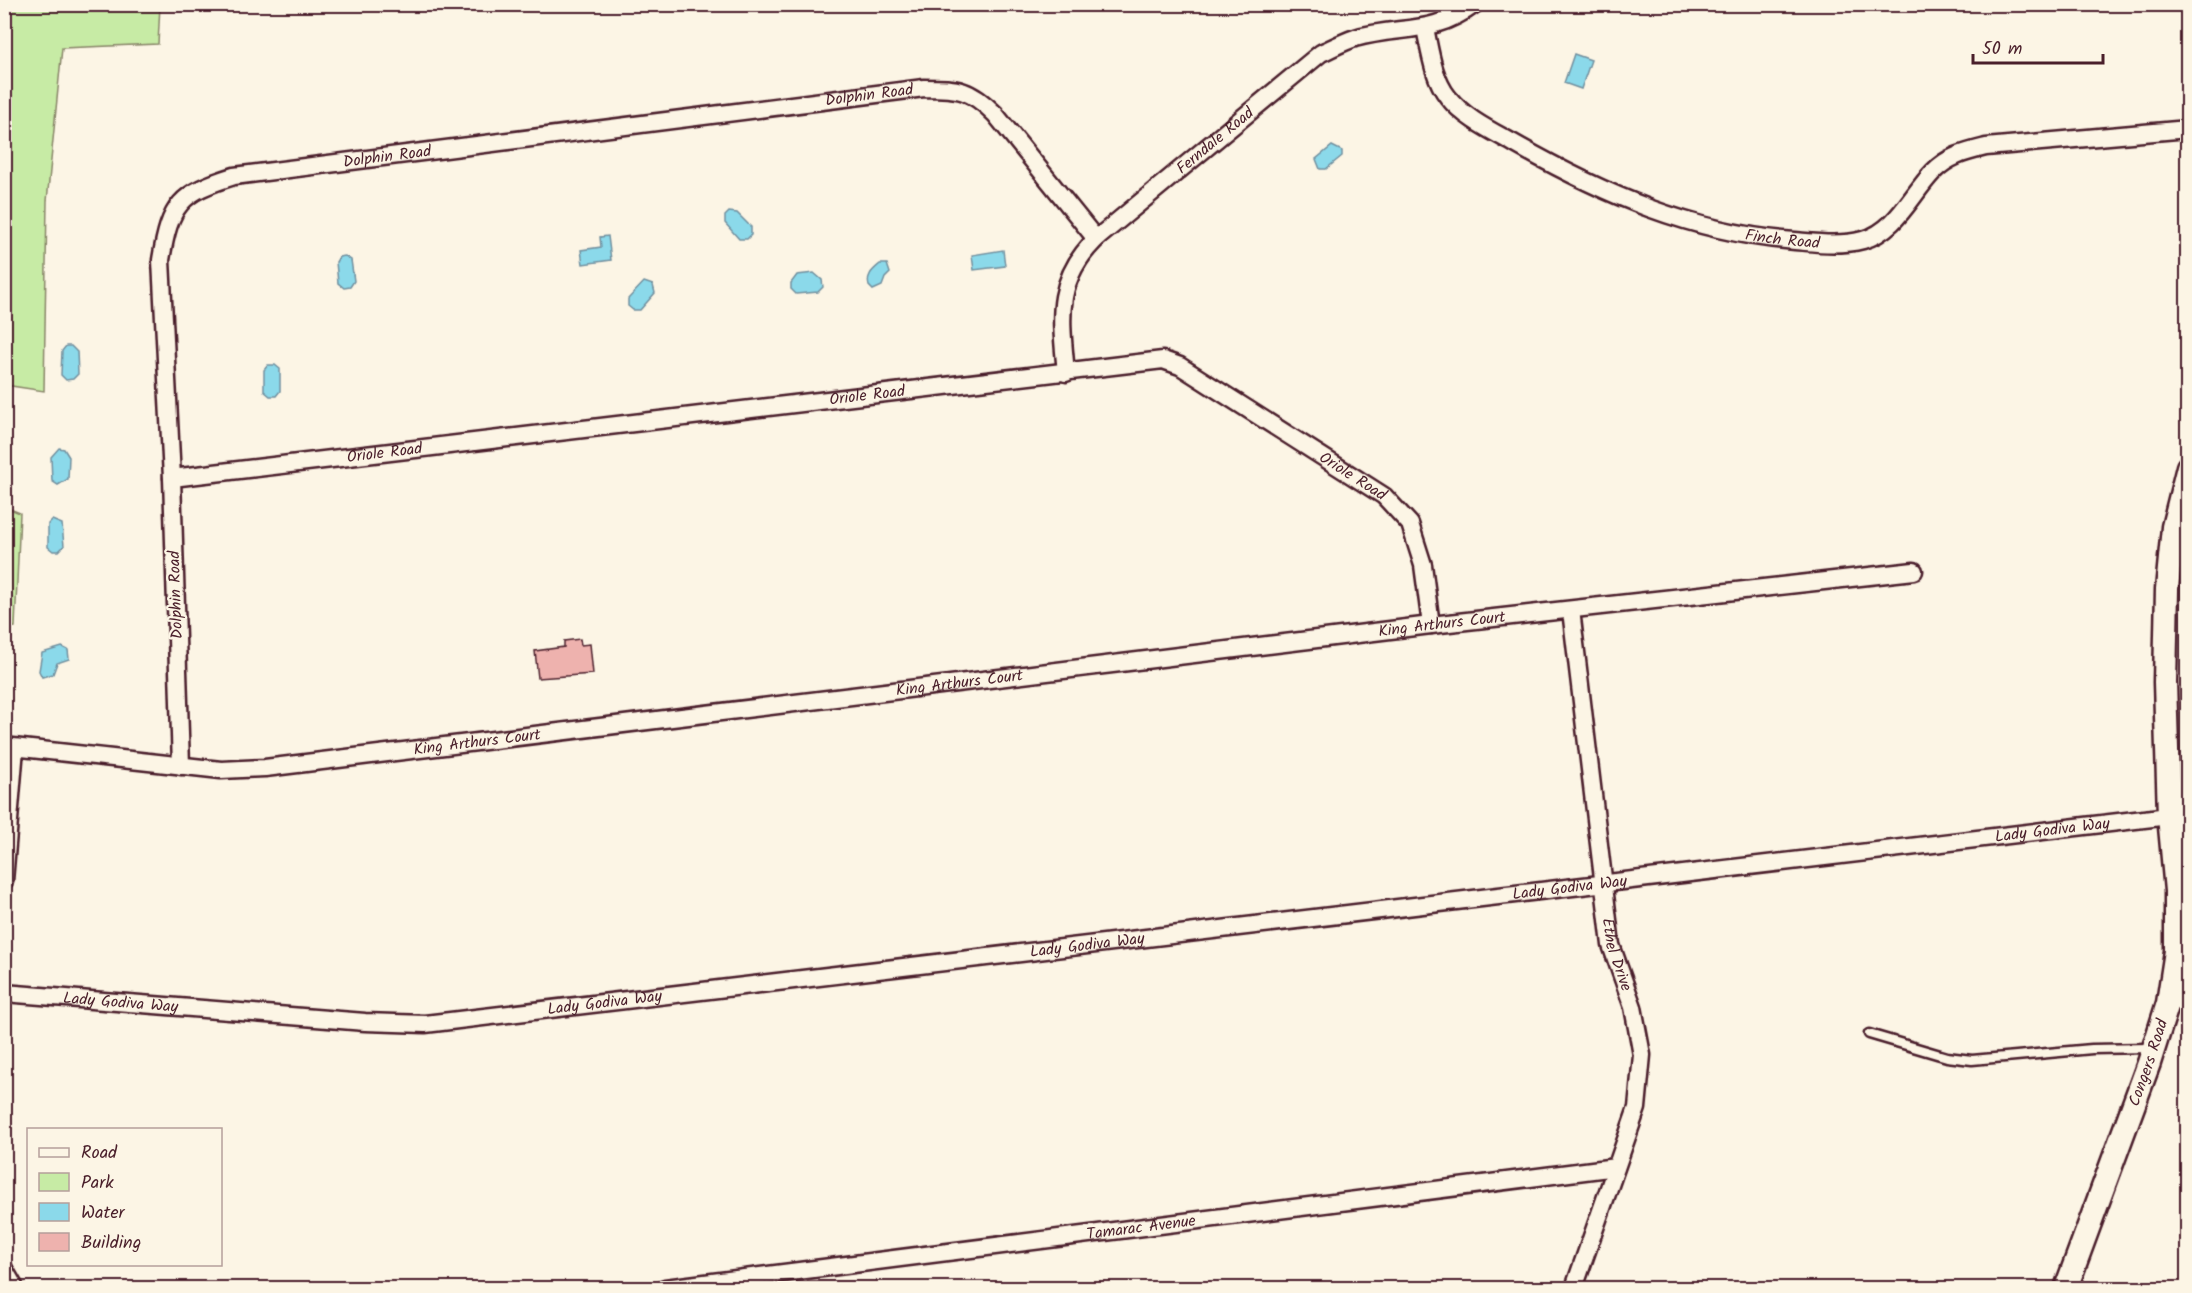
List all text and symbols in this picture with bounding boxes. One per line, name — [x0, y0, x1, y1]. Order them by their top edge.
scale bar — [1973, 27, 2104, 65]
text: 50 m — [1982, 35, 2022, 64]
street label: Dolphin Road — [824, 77, 916, 113]
street label: Ferndale Road — [1171, 100, 1260, 180]
street label: Dolphin Road — [341, 138, 434, 174]
street label: Finch Road — [1743, 222, 1822, 256]
street label: Oriole Road — [828, 378, 907, 412]
street label: Oriole Road — [345, 436, 425, 470]
street label: Oriole Road — [1314, 445, 1392, 508]
street label: Dolphin Road — [162, 549, 190, 640]
street label: King Arthurs Court — [1377, 604, 1508, 644]
street label: King Arthurs Court — [894, 663, 1025, 703]
street label: King Arthurs Court — [412, 722, 543, 762]
street label: Lady Godiva Way — [1994, 811, 2111, 849]
street label: Lady Godiva Way — [1511, 868, 1629, 907]
street label: Ethel Drive — [1595, 917, 1639, 995]
street label: Lady Godiva Way — [1028, 926, 1146, 964]
street label: Lady Godiva Way — [546, 983, 664, 1022]
street label: Lady Godiva Way — [62, 985, 180, 1019]
street label: Congers Road — [2122, 1015, 2175, 1110]
legend — [27, 1128, 222, 1266]
text: Road — [81, 1139, 118, 1168]
text: Park — [81, 1169, 114, 1198]
text: Water — [81, 1199, 126, 1228]
street label: Tamarac Avenue — [1085, 1208, 1197, 1247]
text: Building — [81, 1229, 141, 1258]

